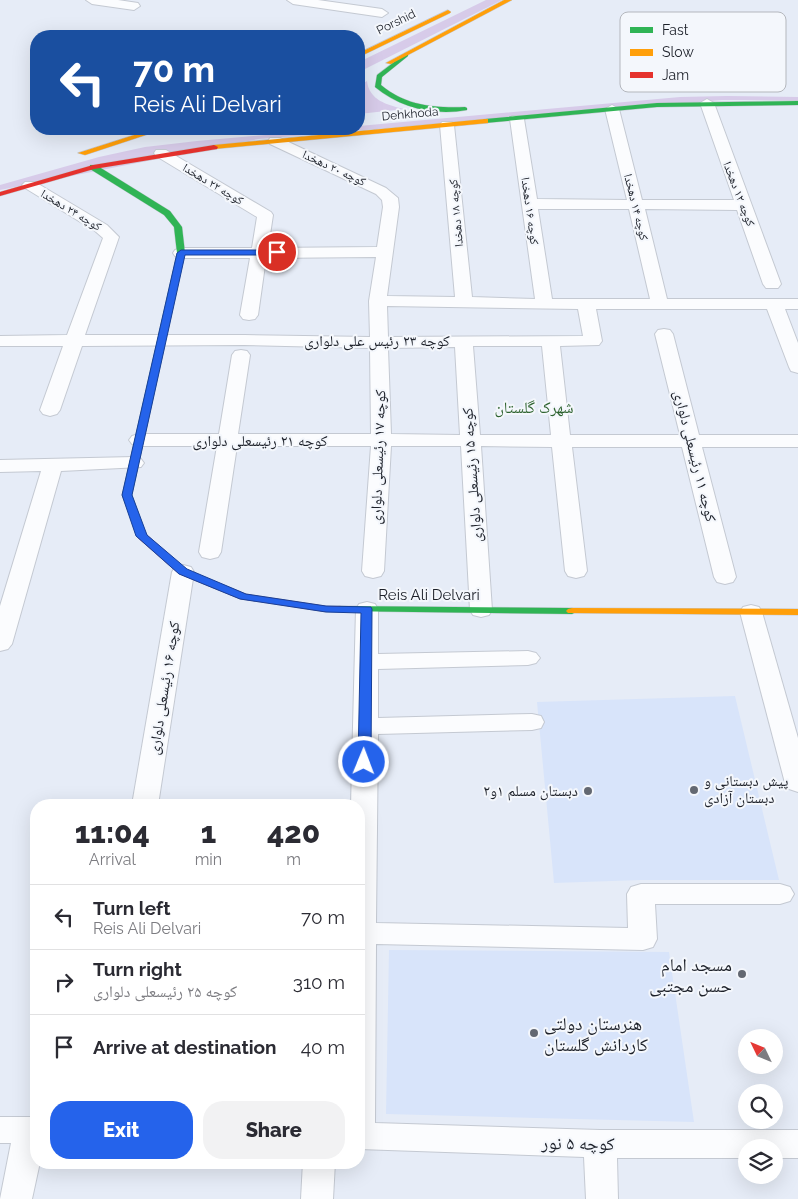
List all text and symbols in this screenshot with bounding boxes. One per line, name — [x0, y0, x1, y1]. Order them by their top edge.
street label: Porshid — [374, 7, 418, 37]
legend — [620, 12, 786, 92]
text: Fast — [662, 22, 689, 38]
text: Slow — [662, 44, 694, 60]
text: 70 m — [133, 49, 215, 90]
icon: left — [50, 50, 115, 115]
text: Jam — [662, 67, 689, 83]
text: Reis Ali Delvari — [133, 91, 282, 117]
street label: Dehkhoda — [381, 105, 439, 123]
street label: کوچه ۲۰ دهخدا — [300, 147, 368, 189]
street label: کوچه ۲۲ دهخدا — [180, 160, 246, 208]
street label: کوچه ۱۲ دهخدا — [720, 160, 758, 228]
street label: کوچه ۱۴ دهخدا — [621, 172, 651, 242]
street label: کوچه ۱۶ دهخدا — [518, 176, 542, 246]
street label: کوچه ۱۸ دهخدا — [446, 178, 466, 248]
street label: کوچه ۲۴ دهخدا — [38, 186, 104, 234]
pin — [256, 231, 298, 273]
icon: arrive — [263, 238, 291, 266]
street label: کوچه ۲۳ رئیس علی دلواری — [304, 332, 450, 351]
street label: کوچه ۱۱ رئیسعلی دلواری — [669, 388, 720, 524]
street label: کوچه ۱۷ رئیسعلی دلواری — [367, 389, 390, 525]
district label: شهرک گلستان — [494, 398, 574, 418]
street label: کوچه ۱۵ رئیسعلی دلواری — [458, 407, 487, 543]
street label: کوچه ۲۱ رئیسعلی دلواری — [192, 432, 328, 451]
street label: Reis Ali Delvari — [378, 586, 480, 604]
street label: کوچه ۱۶ رئیسعلی دلواری — [145, 620, 184, 756]
position arrow — [337, 735, 389, 787]
place label: پیش دبستانی و دبستان آزادی — [704, 772, 788, 808]
place label: دبستان مسلم ۱و۲ — [483, 782, 578, 801]
marker: پیش دبستانی و دبستان آزادی — [688, 784, 700, 796]
marker: دبستان مسلم ۱و۲ — [582, 785, 594, 797]
text: 11:04 — [75, 815, 150, 850]
text: 1 — [201, 815, 216, 850]
text: 420 — [267, 815, 320, 850]
text: Arrival — [89, 850, 136, 869]
text: min — [195, 850, 222, 869]
text: m — [286, 850, 301, 869]
text: Turn left — [93, 897, 170, 919]
icon: left — [50, 903, 78, 931]
text: 70 m — [301, 906, 345, 928]
text: Reis Ali Delvari — [93, 919, 201, 938]
place label: مسجد امام حسن مجتبی — [649, 954, 732, 997]
text: Turn right — [93, 958, 182, 980]
icon: right — [50, 968, 78, 996]
marker: مسجد امام حسن مجتبی — [736, 968, 748, 980]
text: 310 m — [293, 971, 345, 993]
text: کوچه ۲۵ رئیسعلی دلواری — [93, 982, 237, 1001]
place label: هنرستان دولتی کاردانش گلستان — [544, 1013, 648, 1056]
marker: هنرستان دولتی کاردانش گلستان — [528, 1027, 540, 1039]
north arrow — [738, 1029, 782, 1074]
map controls — [738, 1029, 783, 1184]
icon: arrive — [50, 1033, 78, 1061]
text: Arrive at destination — [93, 1036, 277, 1058]
text: 40 m — [301, 1036, 345, 1058]
button: search — [738, 1084, 783, 1129]
button: Exit — [50, 1101, 193, 1159]
button: Share — [203, 1101, 345, 1159]
street label: کوچه ۵ نور — [540, 1132, 615, 1155]
button: layers — [738, 1139, 783, 1184]

